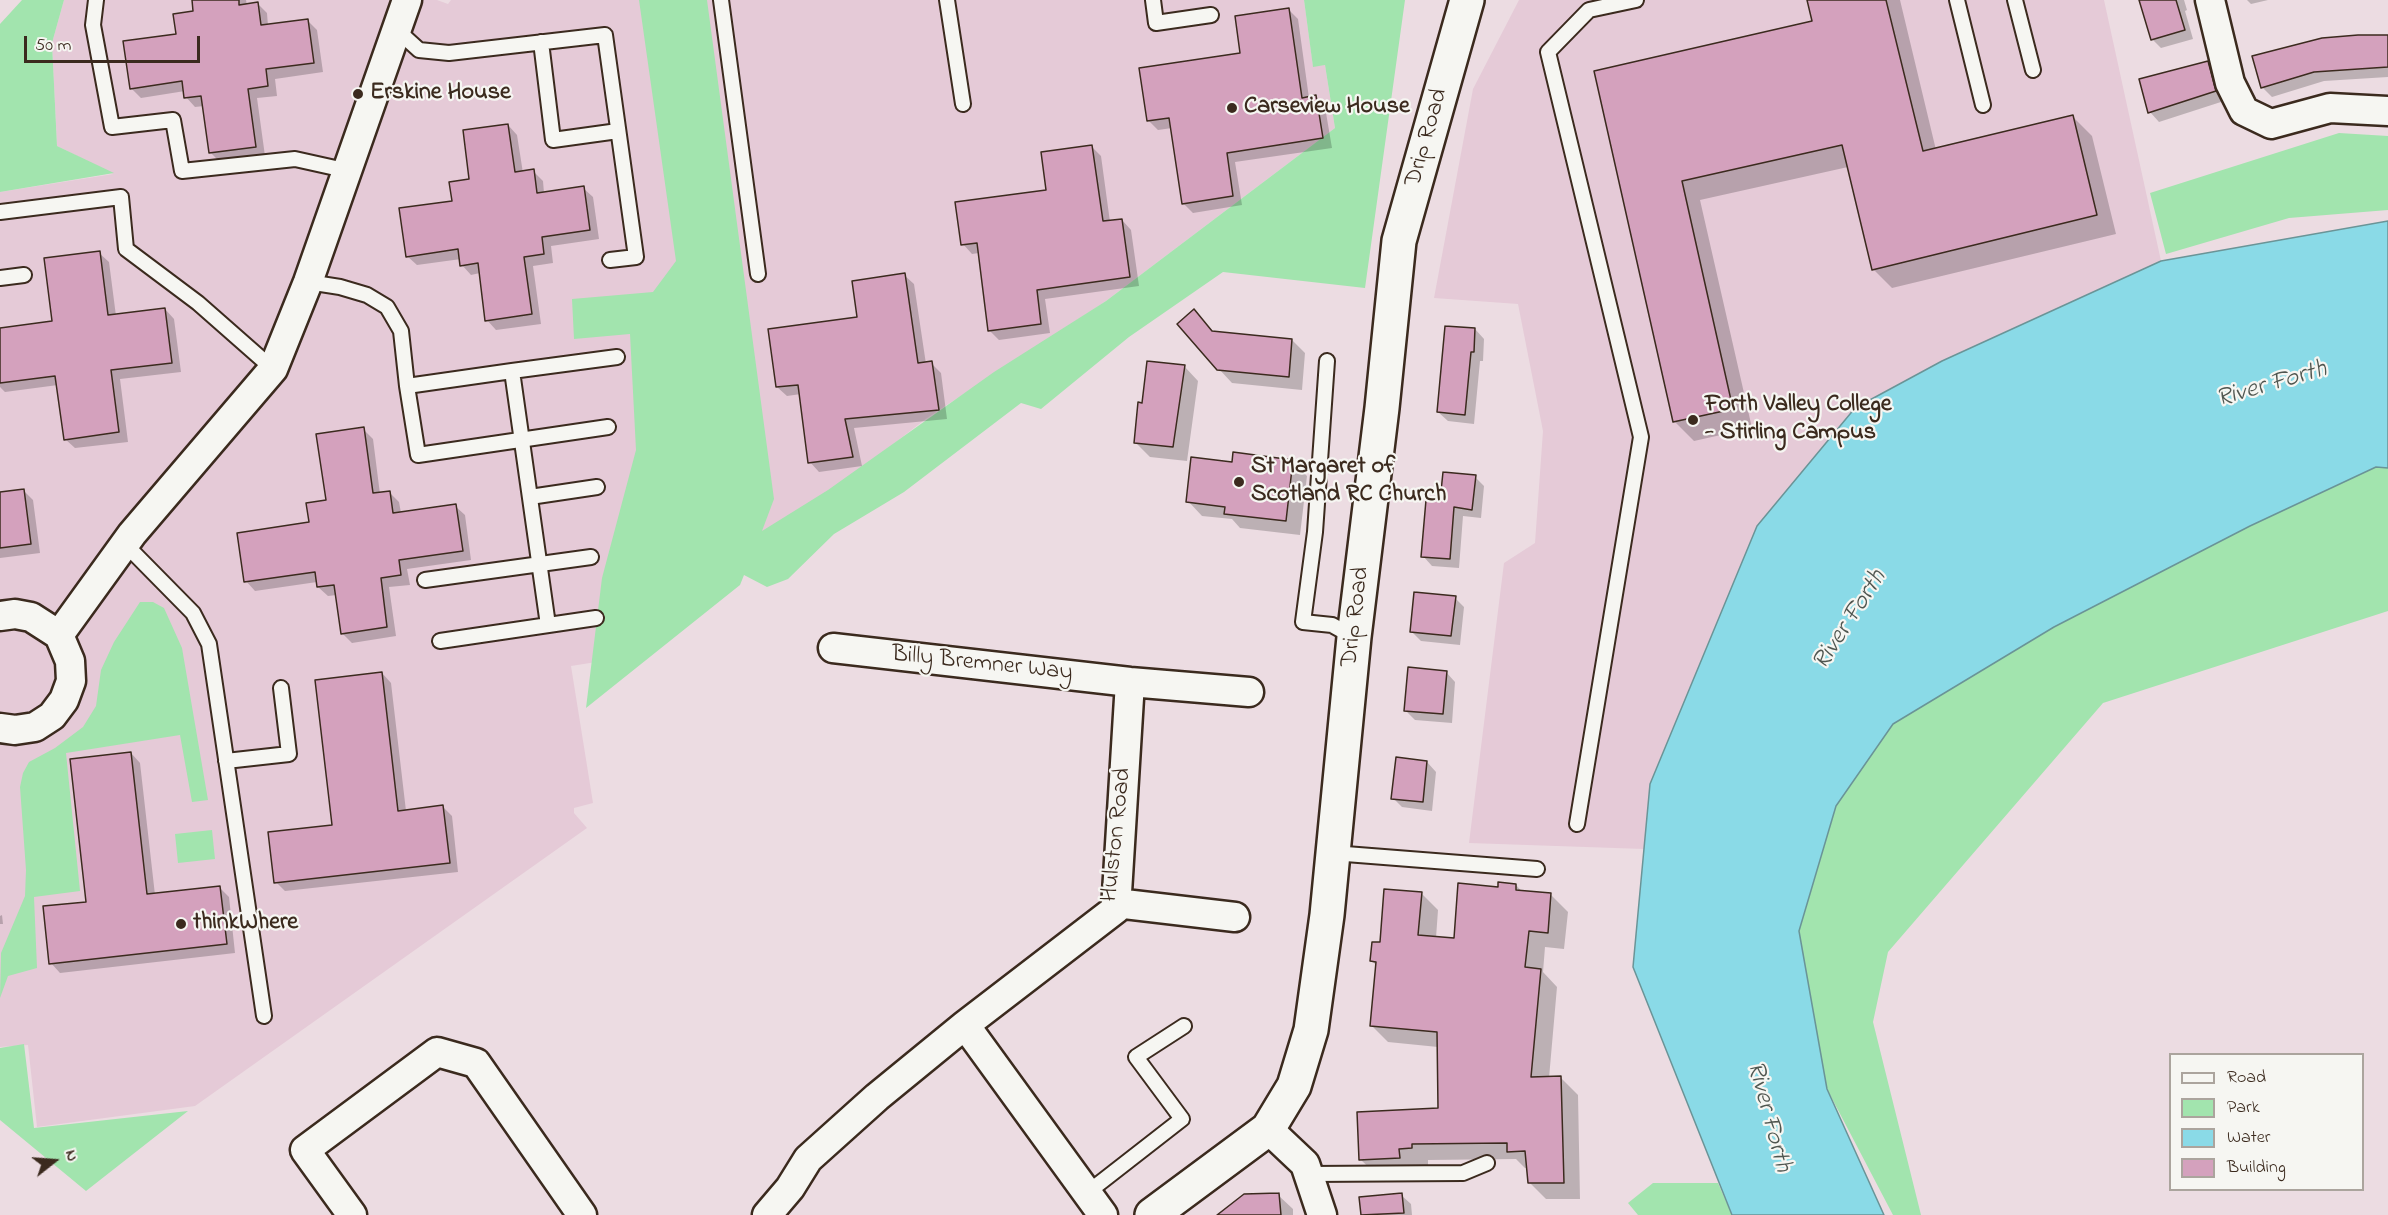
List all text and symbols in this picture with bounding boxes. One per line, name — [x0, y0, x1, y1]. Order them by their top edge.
scale bar — [27, 24, 202, 62]
text: 50 m — [35, 33, 72, 59]
place label: Erskine House — [370, 80, 511, 108]
street label: Drip Road — [1400, 86, 1456, 190]
marker: Erskine House — [351, 87, 365, 101]
place label: Carseview House — [1244, 94, 1410, 122]
marker: Carseview House — [1225, 101, 1239, 115]
water label: River Forth — [2213, 355, 2331, 417]
place label: Forth Valley College - Stirling Campus — [1705, 392, 1891, 448]
marker: Forth Valley College - Stirling Campus — [1686, 413, 1700, 427]
place label: St Margaret of Scotland RC Church — [1251, 454, 1446, 510]
marker: St Margaret of Scotland RC Church — [1232, 475, 1246, 489]
street label: Drip Road — [1337, 565, 1377, 669]
water label: River Forth — [1807, 565, 1895, 677]
street label: Billy Bremner Way — [890, 641, 1074, 689]
street label: Hulston Road — [1097, 767, 1139, 903]
place label: thinkWhere — [193, 910, 298, 938]
marker: thinkWhere — [174, 917, 188, 931]
legend — [2169, 1053, 2364, 1191]
water label: River Forth — [1737, 1058, 1797, 1176]
text: Road — [2227, 1065, 2266, 1091]
text: Park — [2227, 1095, 2260, 1121]
text: Water — [2227, 1125, 2270, 1151]
north arrow — [24, 1131, 84, 1191]
text: N — [58, 1147, 84, 1164]
text: Building — [2227, 1155, 2286, 1181]

